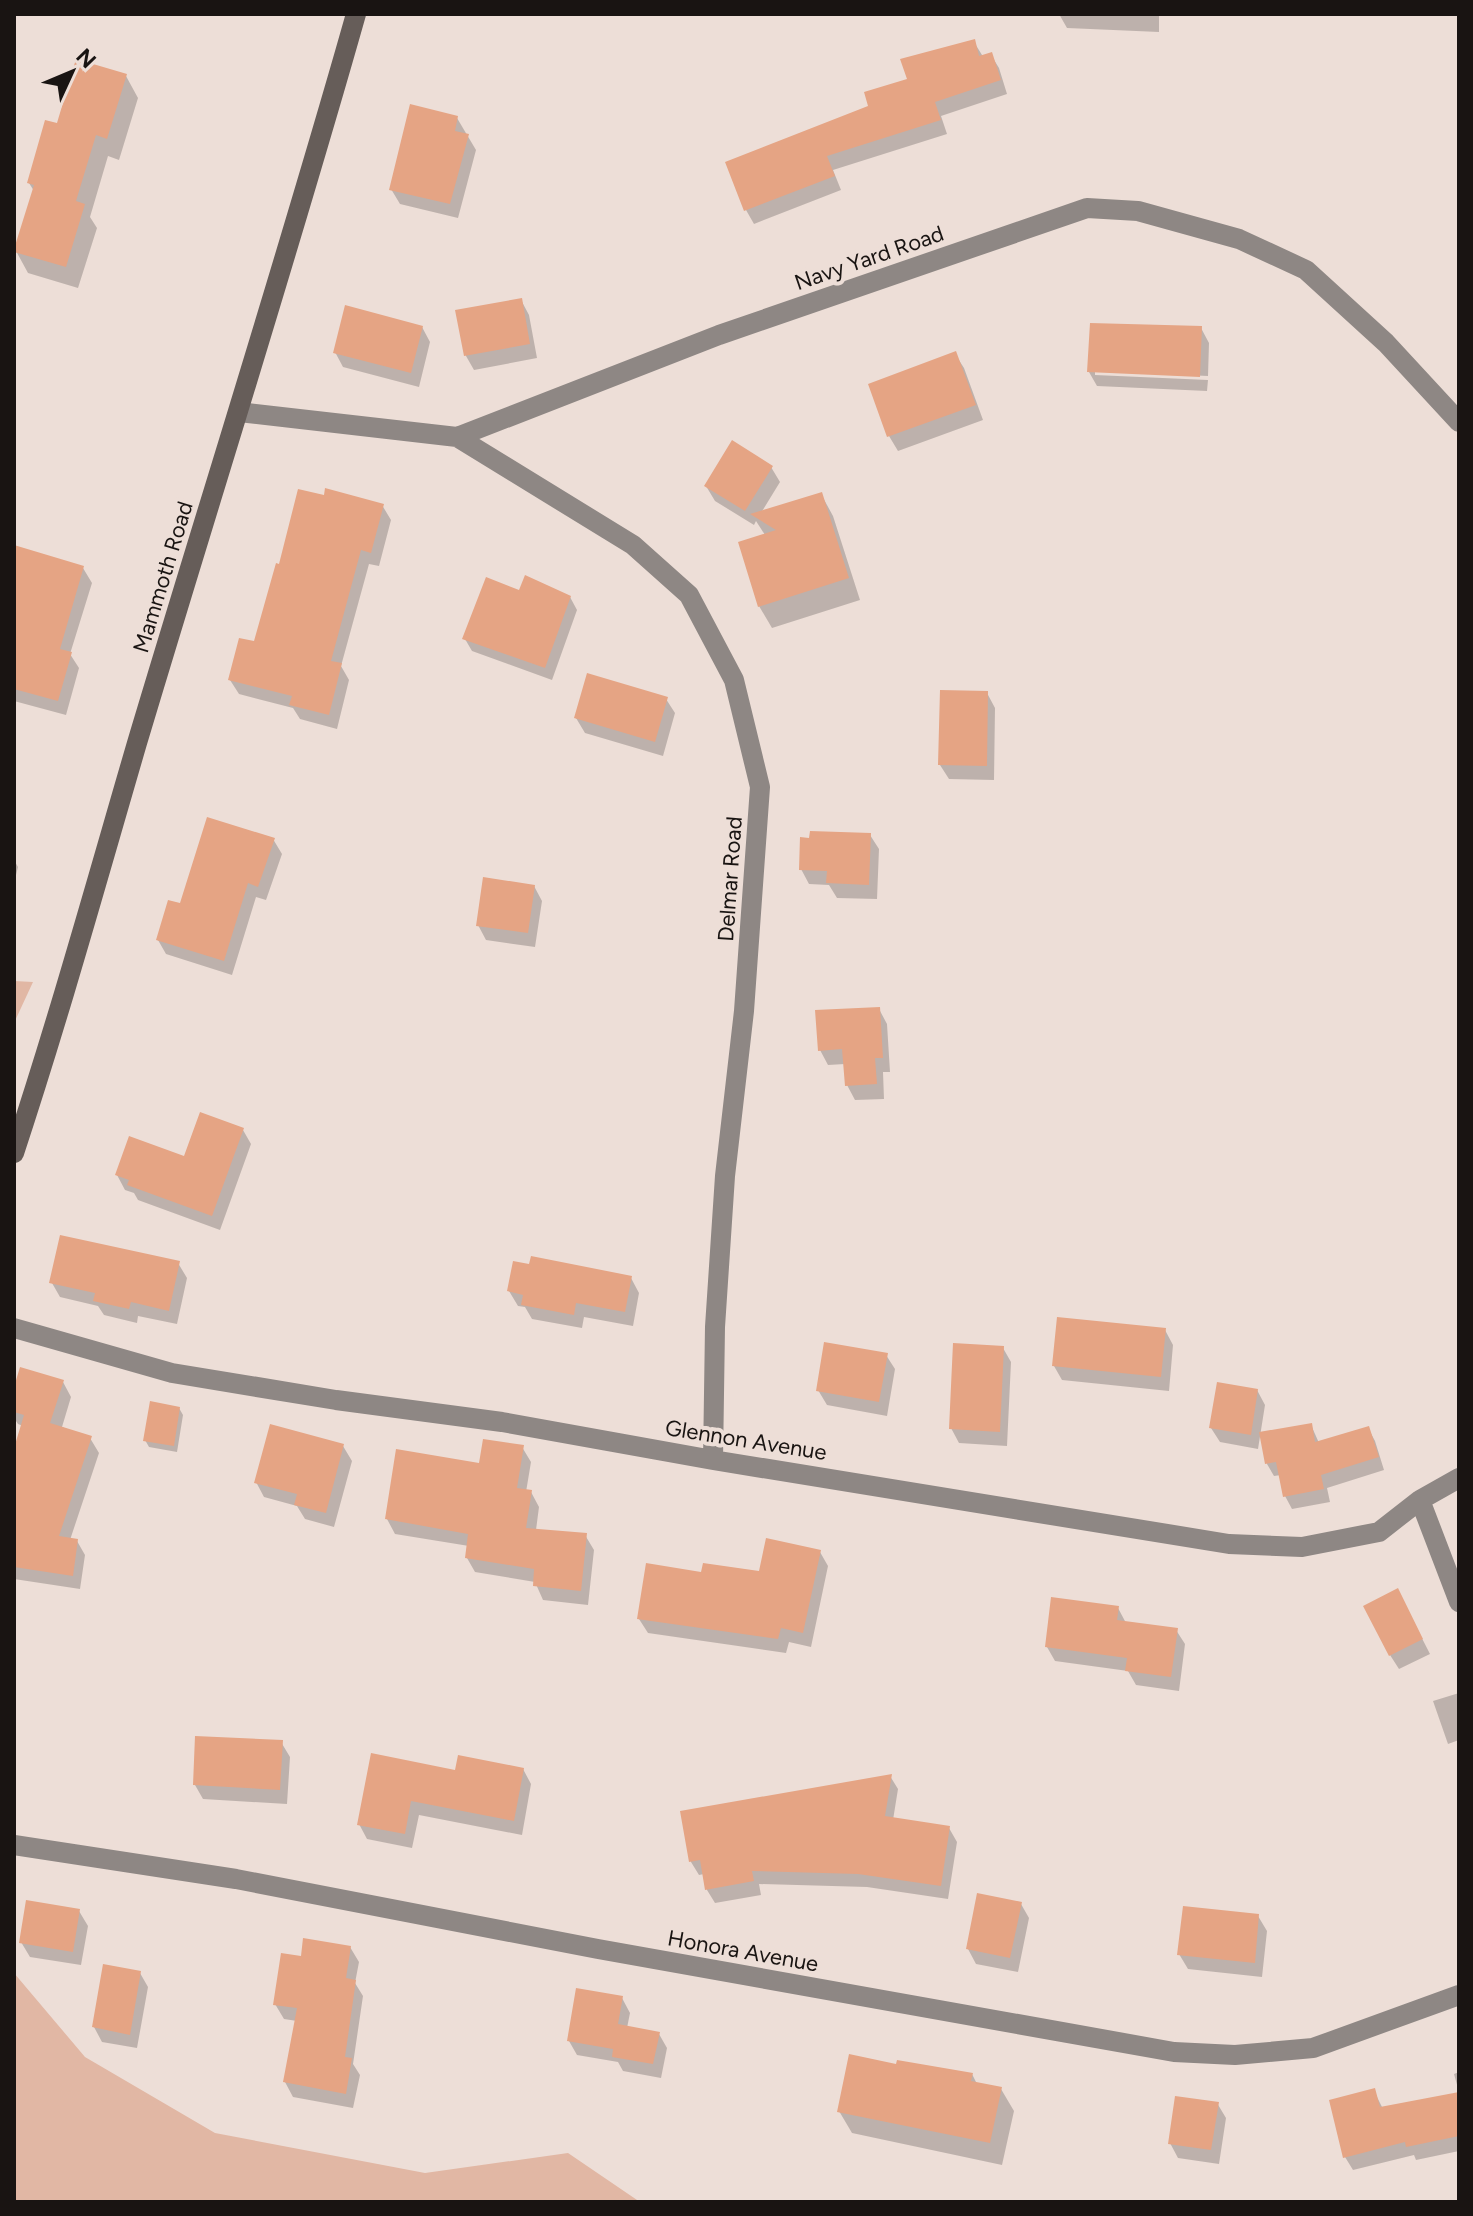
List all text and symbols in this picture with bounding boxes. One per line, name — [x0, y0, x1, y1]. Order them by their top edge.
north arrow — [32, 32, 112, 112]
text: N — [70, 43, 102, 74]
street label: Navy Yard Road — [791, 220, 947, 296]
street label: Mammoth Road — [127, 498, 199, 656]
street label: Delmar Road — [712, 815, 748, 943]
street label: Glennon Avenue — [663, 1414, 829, 1466]
street label: Honora Avenue — [665, 1924, 821, 1978]

